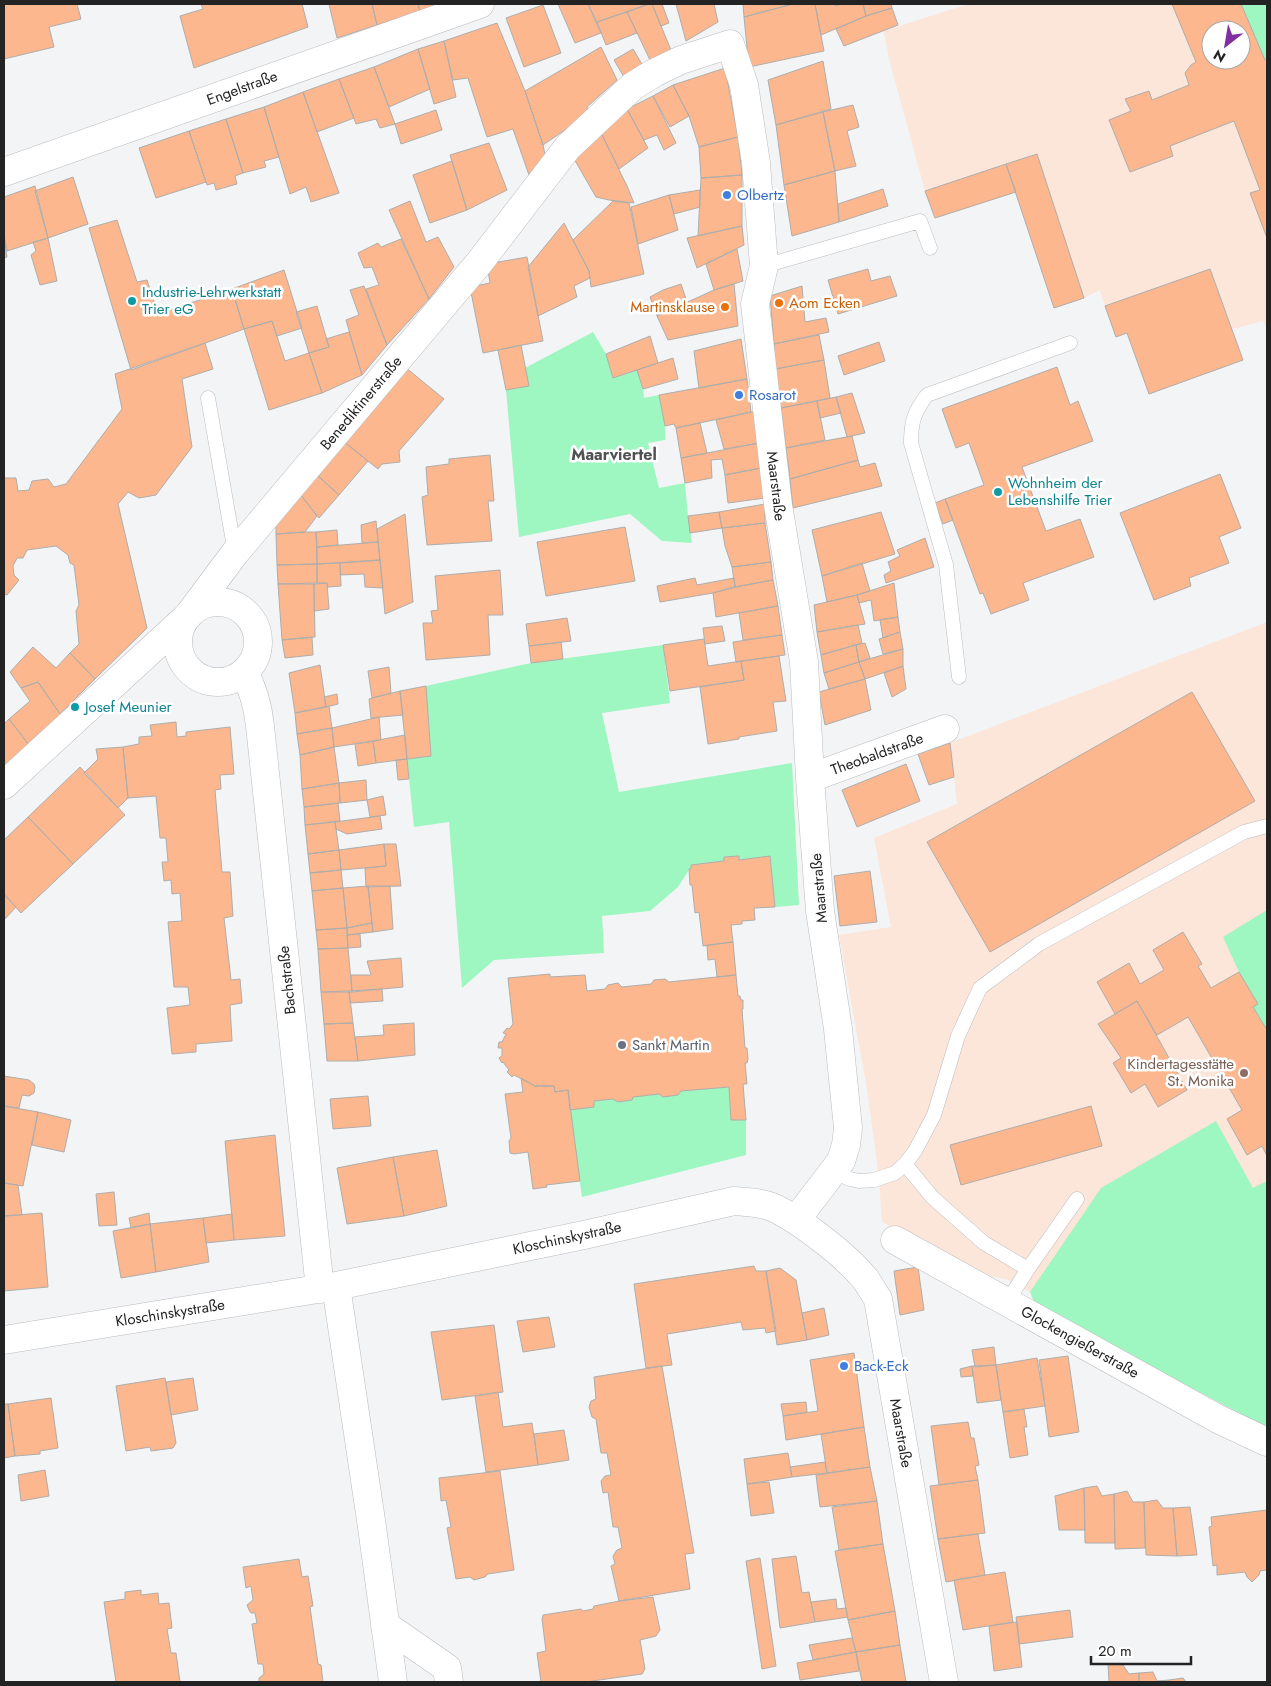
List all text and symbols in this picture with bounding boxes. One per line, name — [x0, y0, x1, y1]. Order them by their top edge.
north arrow — [1201, 20, 1251, 70]
text: N — [1209, 45, 1229, 68]
street label: Engelstraße — [203, 65, 281, 111]
place label: Olbertz — [737, 184, 784, 206]
marker: Olbertz — [721, 189, 733, 201]
place label: Industrie-Lehrwerkstatt Trier eG — [142, 281, 281, 320]
place label: Aom Ecken — [789, 292, 861, 314]
marker: Industrie-Lehrwerkstatt Trier eG — [126, 295, 138, 307]
place label: Martinsklause — [630, 296, 715, 318]
marker: Aom Ecken — [773, 297, 785, 309]
marker: Martinsklause — [719, 301, 731, 313]
street label: Benediktinerstraße — [315, 351, 407, 455]
place label: Rosarot — [749, 384, 796, 406]
marker: Rosarot — [733, 389, 745, 401]
district label: Maarviertel — [571, 443, 657, 466]
street label: Maarstraße — [761, 450, 791, 522]
place label: Wohnheim der Lebenshilfe Trier — [1008, 472, 1113, 511]
marker: Wohnheim der Lebenshilfe Trier — [992, 486, 1004, 498]
place label: Josef Meunier — [83, 696, 173, 718]
marker: Josef Meunier — [69, 701, 81, 713]
street label: Theobaldstraße — [828, 727, 926, 781]
street label: Maarstraße — [805, 852, 833, 924]
street label: Bachstraße — [272, 944, 302, 1015]
place label: Sankt Martin — [632, 1034, 710, 1056]
marker: Sankt Martin — [616, 1039, 628, 1051]
place label: Kindertagesstätte St. Monika — [1127, 1053, 1234, 1092]
marker: Kindertagesstätte St. Monika — [1238, 1067, 1250, 1079]
street label: Kloschinskystraße — [511, 1216, 624, 1260]
street label: Kloschinskystraße — [114, 1293, 227, 1333]
street label: Glockengießerstraße — [1017, 1300, 1143, 1384]
place label: Back-Eck — [854, 1355, 909, 1377]
marker: Back-Eck — [838, 1360, 850, 1372]
street label: Maarstraße — [884, 1397, 918, 1470]
scale bar — [1091, 1634, 1191, 1666]
text: 20 m — [1098, 1640, 1132, 1662]

